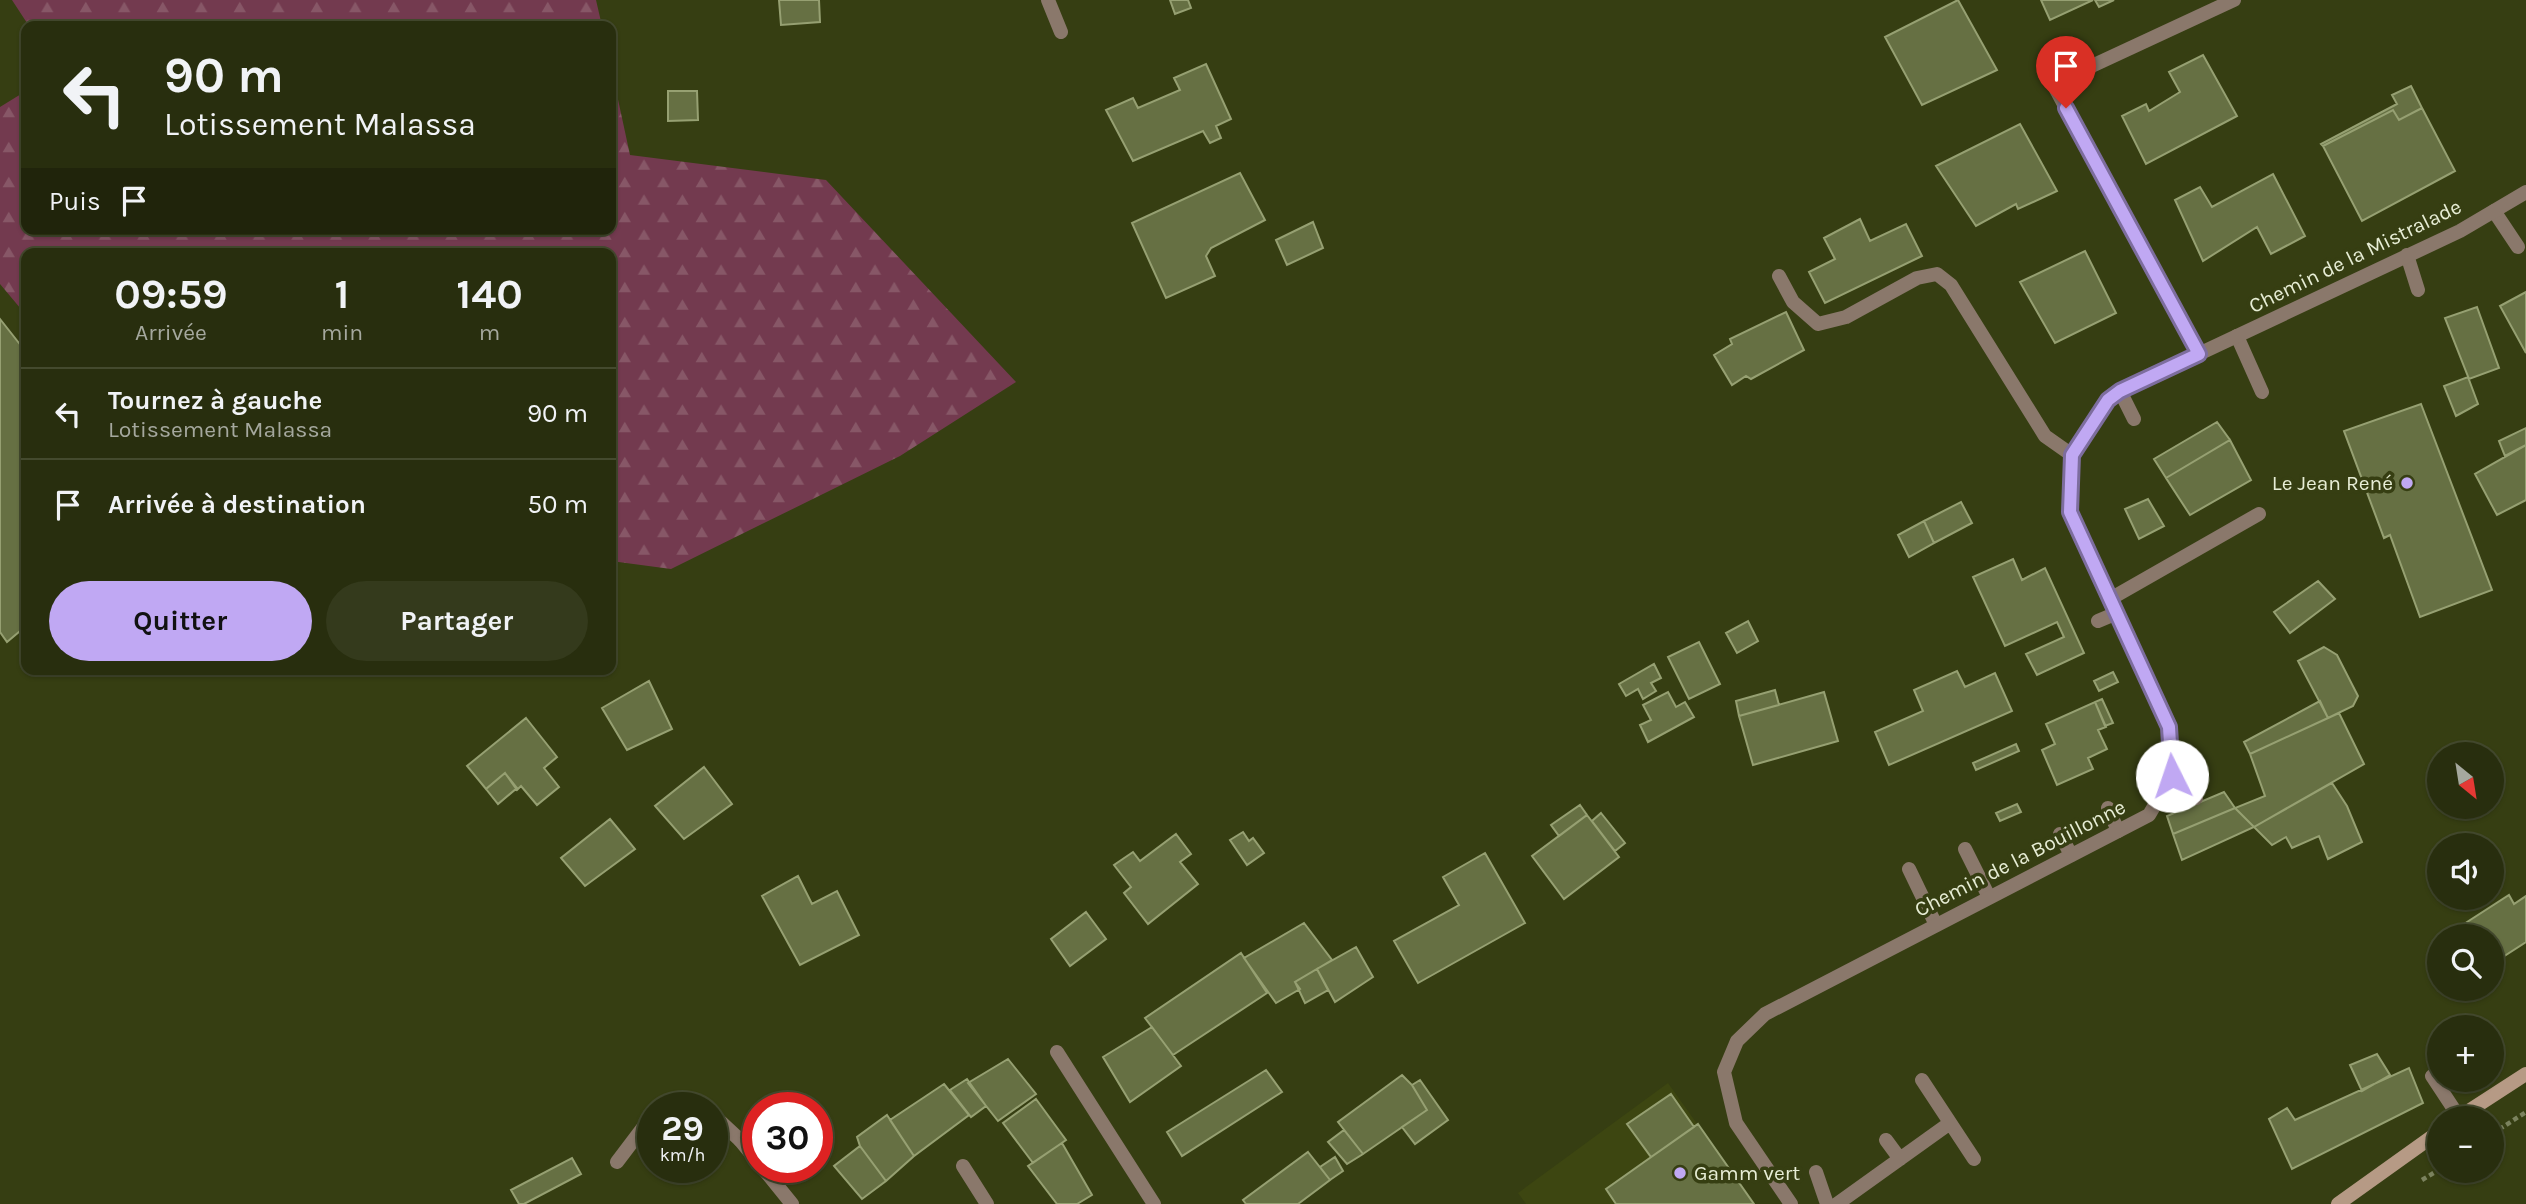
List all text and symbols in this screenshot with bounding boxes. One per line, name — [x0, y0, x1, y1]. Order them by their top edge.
pin — [2036, 36, 2096, 108]
text: 90 m — [164, 47, 284, 104]
icon: arrive — [2047, 47, 2085, 85]
icon: left — [49, 49, 140, 140]
text: Lotissement Malassa — [164, 106, 476, 143]
icon: arrive — [115, 182, 153, 220]
text: Puis — [49, 186, 101, 217]
street label: Chemin de la Mistralade — [2245, 194, 2465, 318]
text: 09:59 — [114, 269, 228, 319]
text: 1 — [335, 269, 350, 319]
text: 140 — [456, 269, 523, 319]
text: Arrivée — [135, 319, 207, 346]
text: min — [321, 319, 363, 346]
text: m — [479, 319, 500, 346]
text: Tournez à gauche — [108, 385, 322, 416]
icon: left — [49, 395, 87, 433]
text: 90 m — [527, 398, 588, 429]
text: Lotissement Malassa — [108, 416, 332, 443]
place label: Le Jean René — [2272, 471, 2393, 495]
marker: Le Jean René — [2399, 475, 2415, 491]
icon: arrive — [49, 486, 87, 524]
text: Arrivée à destination — [108, 489, 366, 520]
text: 50 m — [527, 489, 588, 520]
button: Quitter — [49, 581, 312, 661]
button: Partager — [326, 581, 588, 661]
position arrow — [2135, 739, 2209, 813]
north arrow — [2427, 742, 2504, 819]
map controls — [2427, 742, 2504, 1183]
street label: Chemin de la Bouillonne — [1911, 794, 2129, 922]
button: sound — [2427, 833, 2504, 910]
button: search — [2427, 924, 2504, 1001]
button: + — [2427, 1015, 2504, 1092]
speed limit sign: 30 — [742, 1092, 833, 1183]
button: − — [2427, 1106, 2504, 1183]
text: 29 — [661, 1108, 704, 1149]
text: km/h — [660, 1144, 705, 1166]
place label: Gamm vert — [1694, 1161, 1800, 1185]
marker: Gamm vert — [1672, 1165, 1688, 1181]

